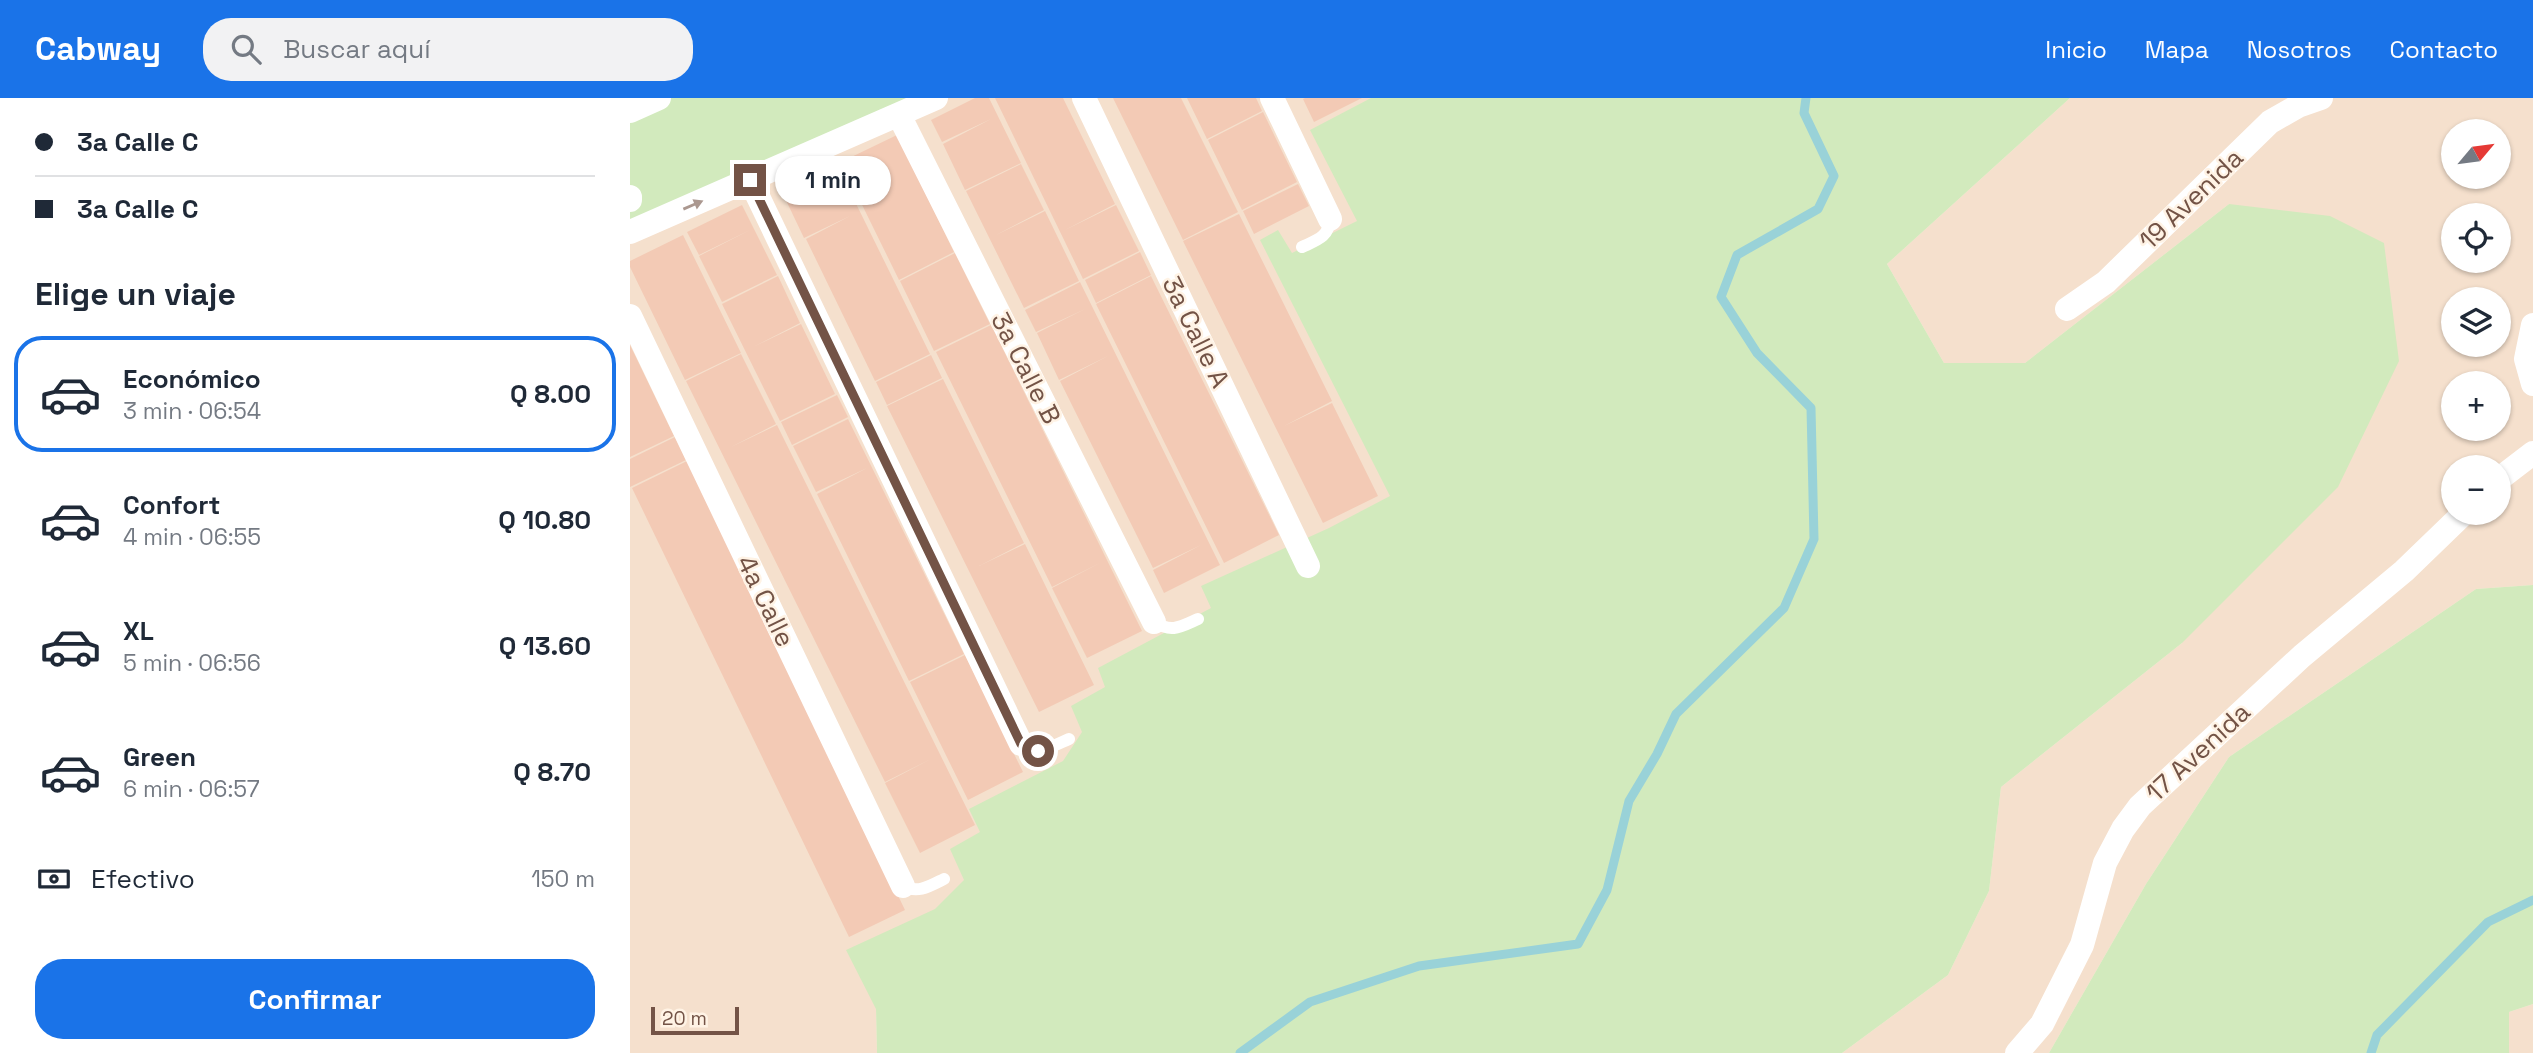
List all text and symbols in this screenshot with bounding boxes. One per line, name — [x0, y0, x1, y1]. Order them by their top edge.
search box — [203, 18, 693, 81]
text: Cabway — [35, 28, 161, 70]
icon: search — [227, 30, 265, 68]
text: Buscar aquí — [283, 32, 431, 66]
text: Inicio — [2045, 34, 2107, 65]
text: Mapa — [2145, 34, 2209, 65]
text: Nosotros — [2247, 34, 2352, 65]
text: Contacto — [2390, 34, 2498, 65]
north arrow — [2441, 119, 2511, 189]
map controls — [2441, 119, 2511, 525]
text: 3a Calle C — [77, 125, 198, 159]
street label: 19 Avenida — [2132, 141, 2250, 257]
callout: 1 min — [774, 155, 890, 204]
route end — [734, 164, 766, 196]
text: 1 min — [805, 165, 861, 195]
text: 3a Calle C — [77, 192, 198, 226]
one-way arrow — [682, 199, 703, 210]
button: locate — [2441, 203, 2511, 273]
street label: 3a Calle A — [1154, 271, 1238, 393]
text: Elige un viaje — [35, 274, 236, 314]
button: layers — [2441, 287, 2511, 357]
street label: 3a Calle B — [983, 306, 1069, 430]
text: Económico — [123, 362, 261, 396]
icon: car — [39, 363, 102, 426]
button: + — [2441, 371, 2511, 441]
text: Q 8.00 — [510, 377, 591, 411]
text: 3 min · 06:54 — [123, 396, 261, 426]
button: − — [2441, 455, 2511, 525]
text: Confort — [123, 488, 220, 522]
icon: car — [39, 489, 102, 552]
text: Q 10.80 — [498, 503, 591, 537]
text: 4 min · 06:55 — [123, 522, 261, 552]
street label: 4a Calle — [729, 550, 803, 652]
text: XL — [123, 614, 154, 648]
icon: car — [39, 615, 102, 678]
text: Q 13.60 — [499, 629, 591, 663]
text: 5 min · 06:56 — [123, 648, 261, 678]
street label: 17 Avenida — [2139, 695, 2257, 809]
route start — [1022, 735, 1054, 767]
text: Green — [123, 740, 196, 774]
icon: car — [39, 741, 102, 804]
text: Q 8.70 — [513, 755, 591, 789]
text: 6 min · 06:57 — [123, 774, 260, 804]
icon: cash — [35, 860, 73, 898]
text: Efectivo — [91, 862, 195, 896]
text: 150 m — [531, 864, 595, 894]
button: Confirmar — [35, 959, 595, 1039]
scale bar — [651, 1004, 738, 1036]
text: 20 m — [662, 1006, 707, 1031]

